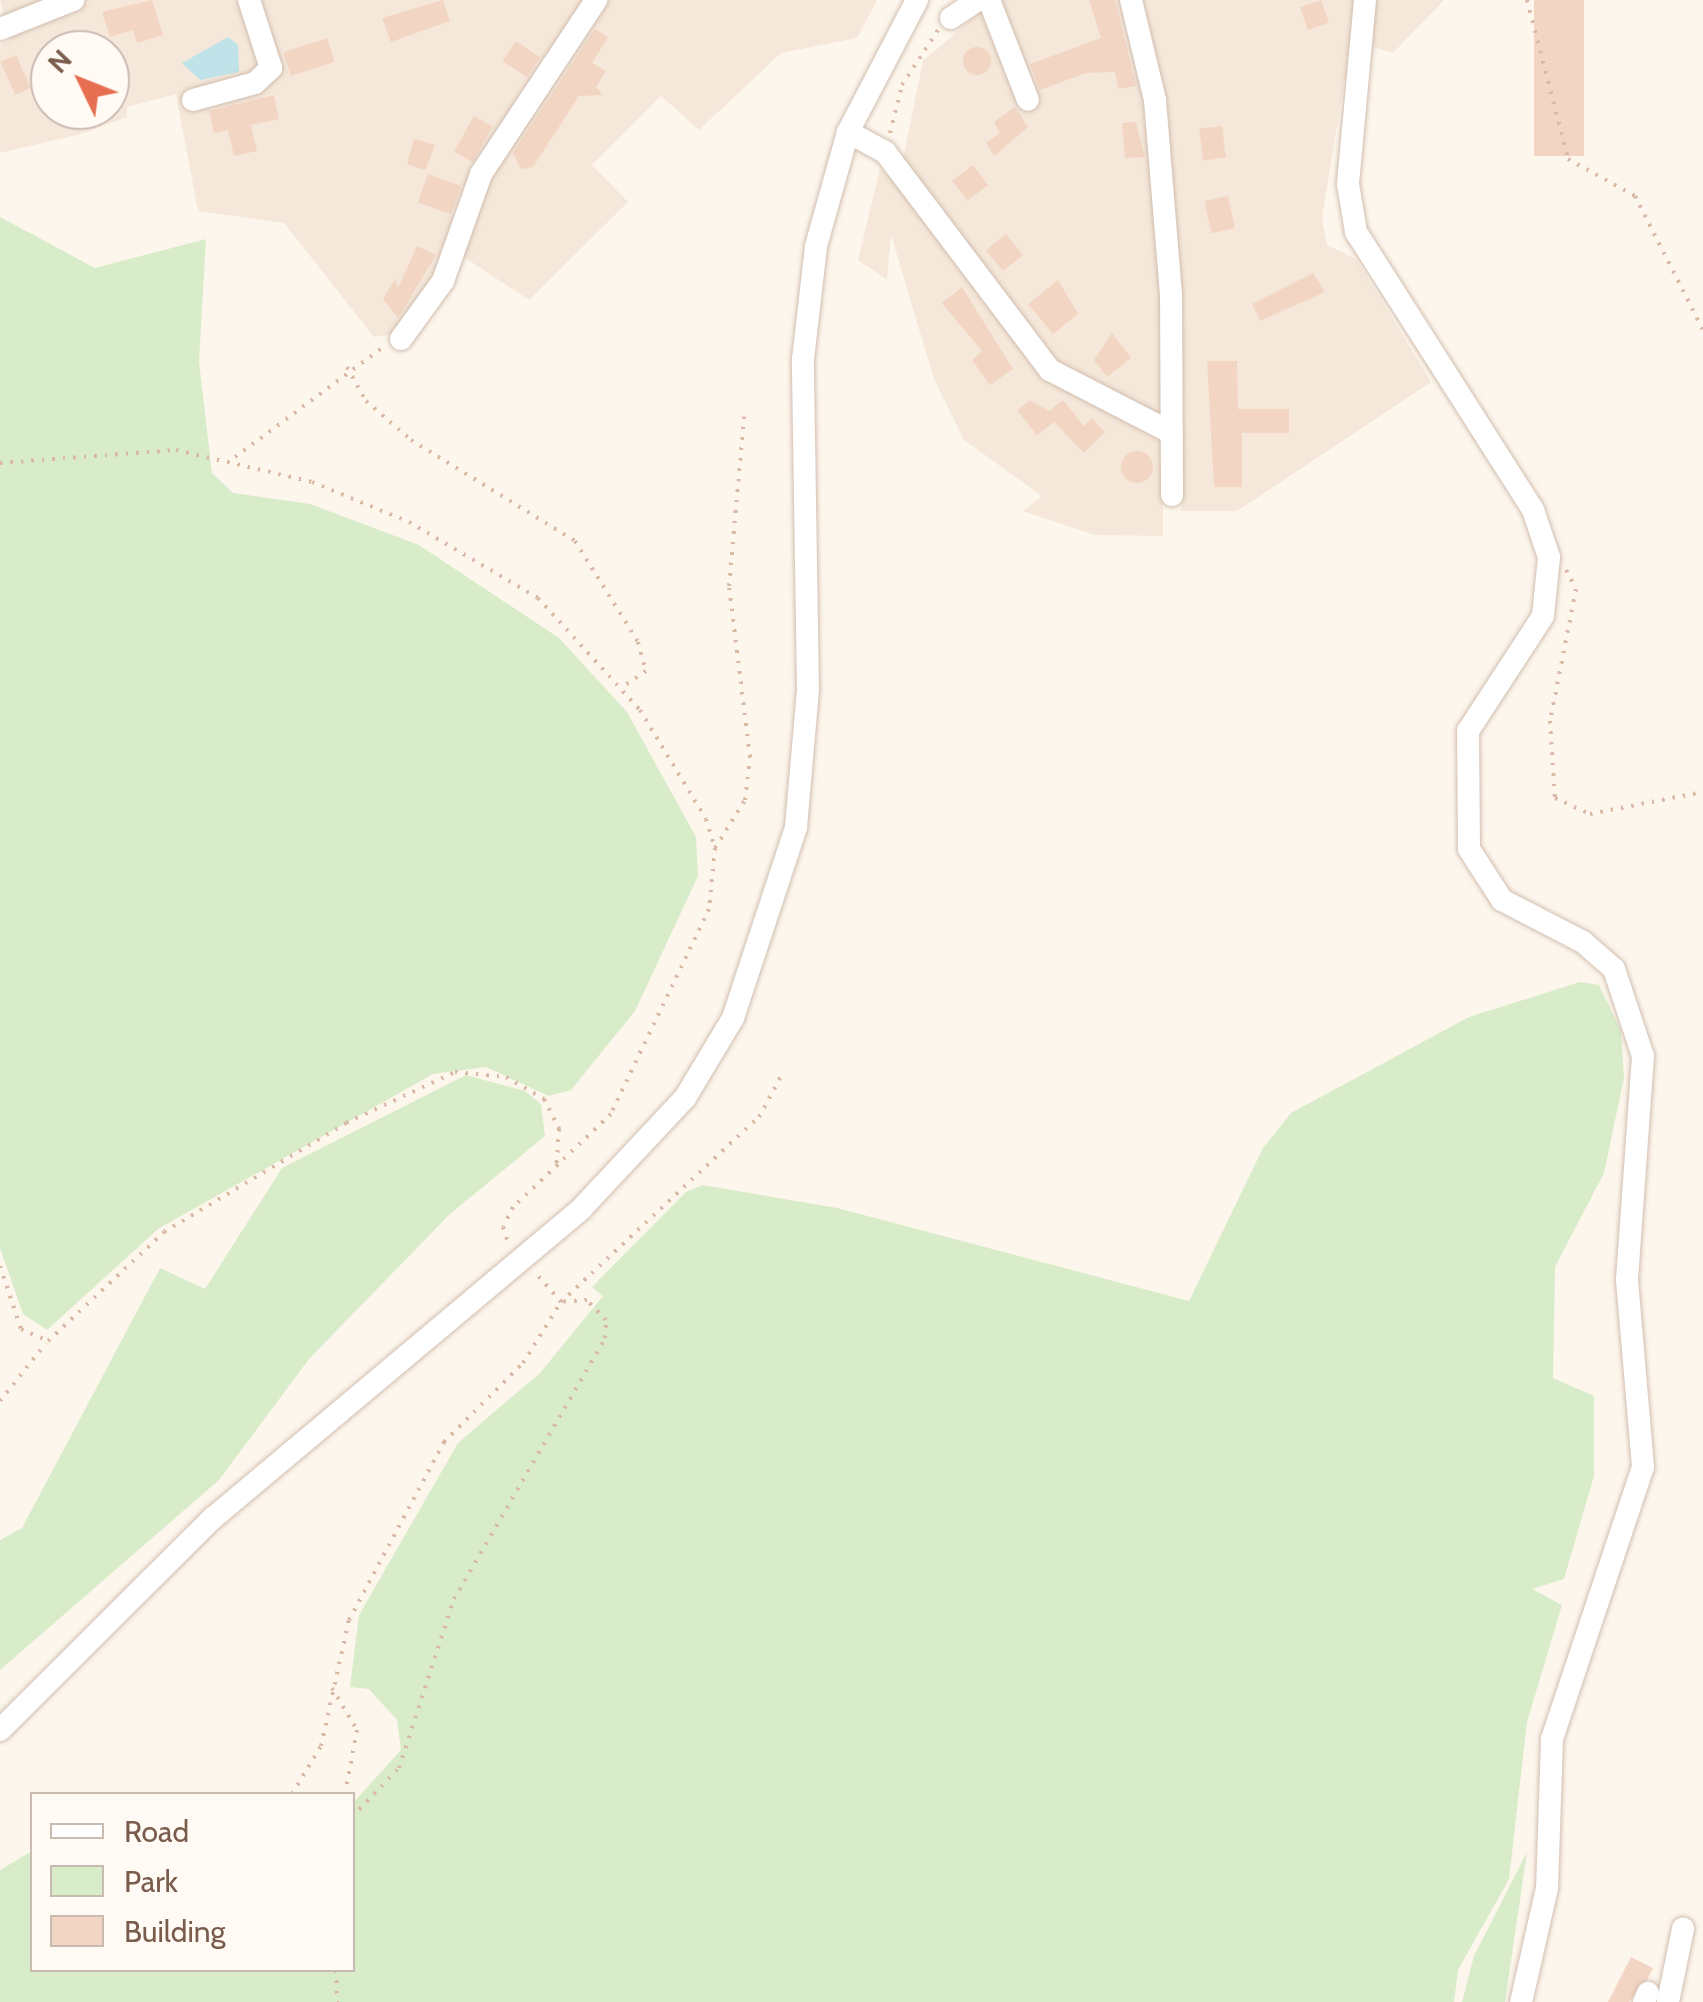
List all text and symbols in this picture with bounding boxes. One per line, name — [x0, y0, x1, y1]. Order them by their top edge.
north arrow — [30, 30, 130, 130]
text: N — [40, 42, 79, 80]
legend — [30, 1792, 355, 1972]
text: Road — [124, 1813, 189, 1850]
text: Park — [124, 1863, 178, 1900]
text: Building — [124, 1913, 226, 1950]

